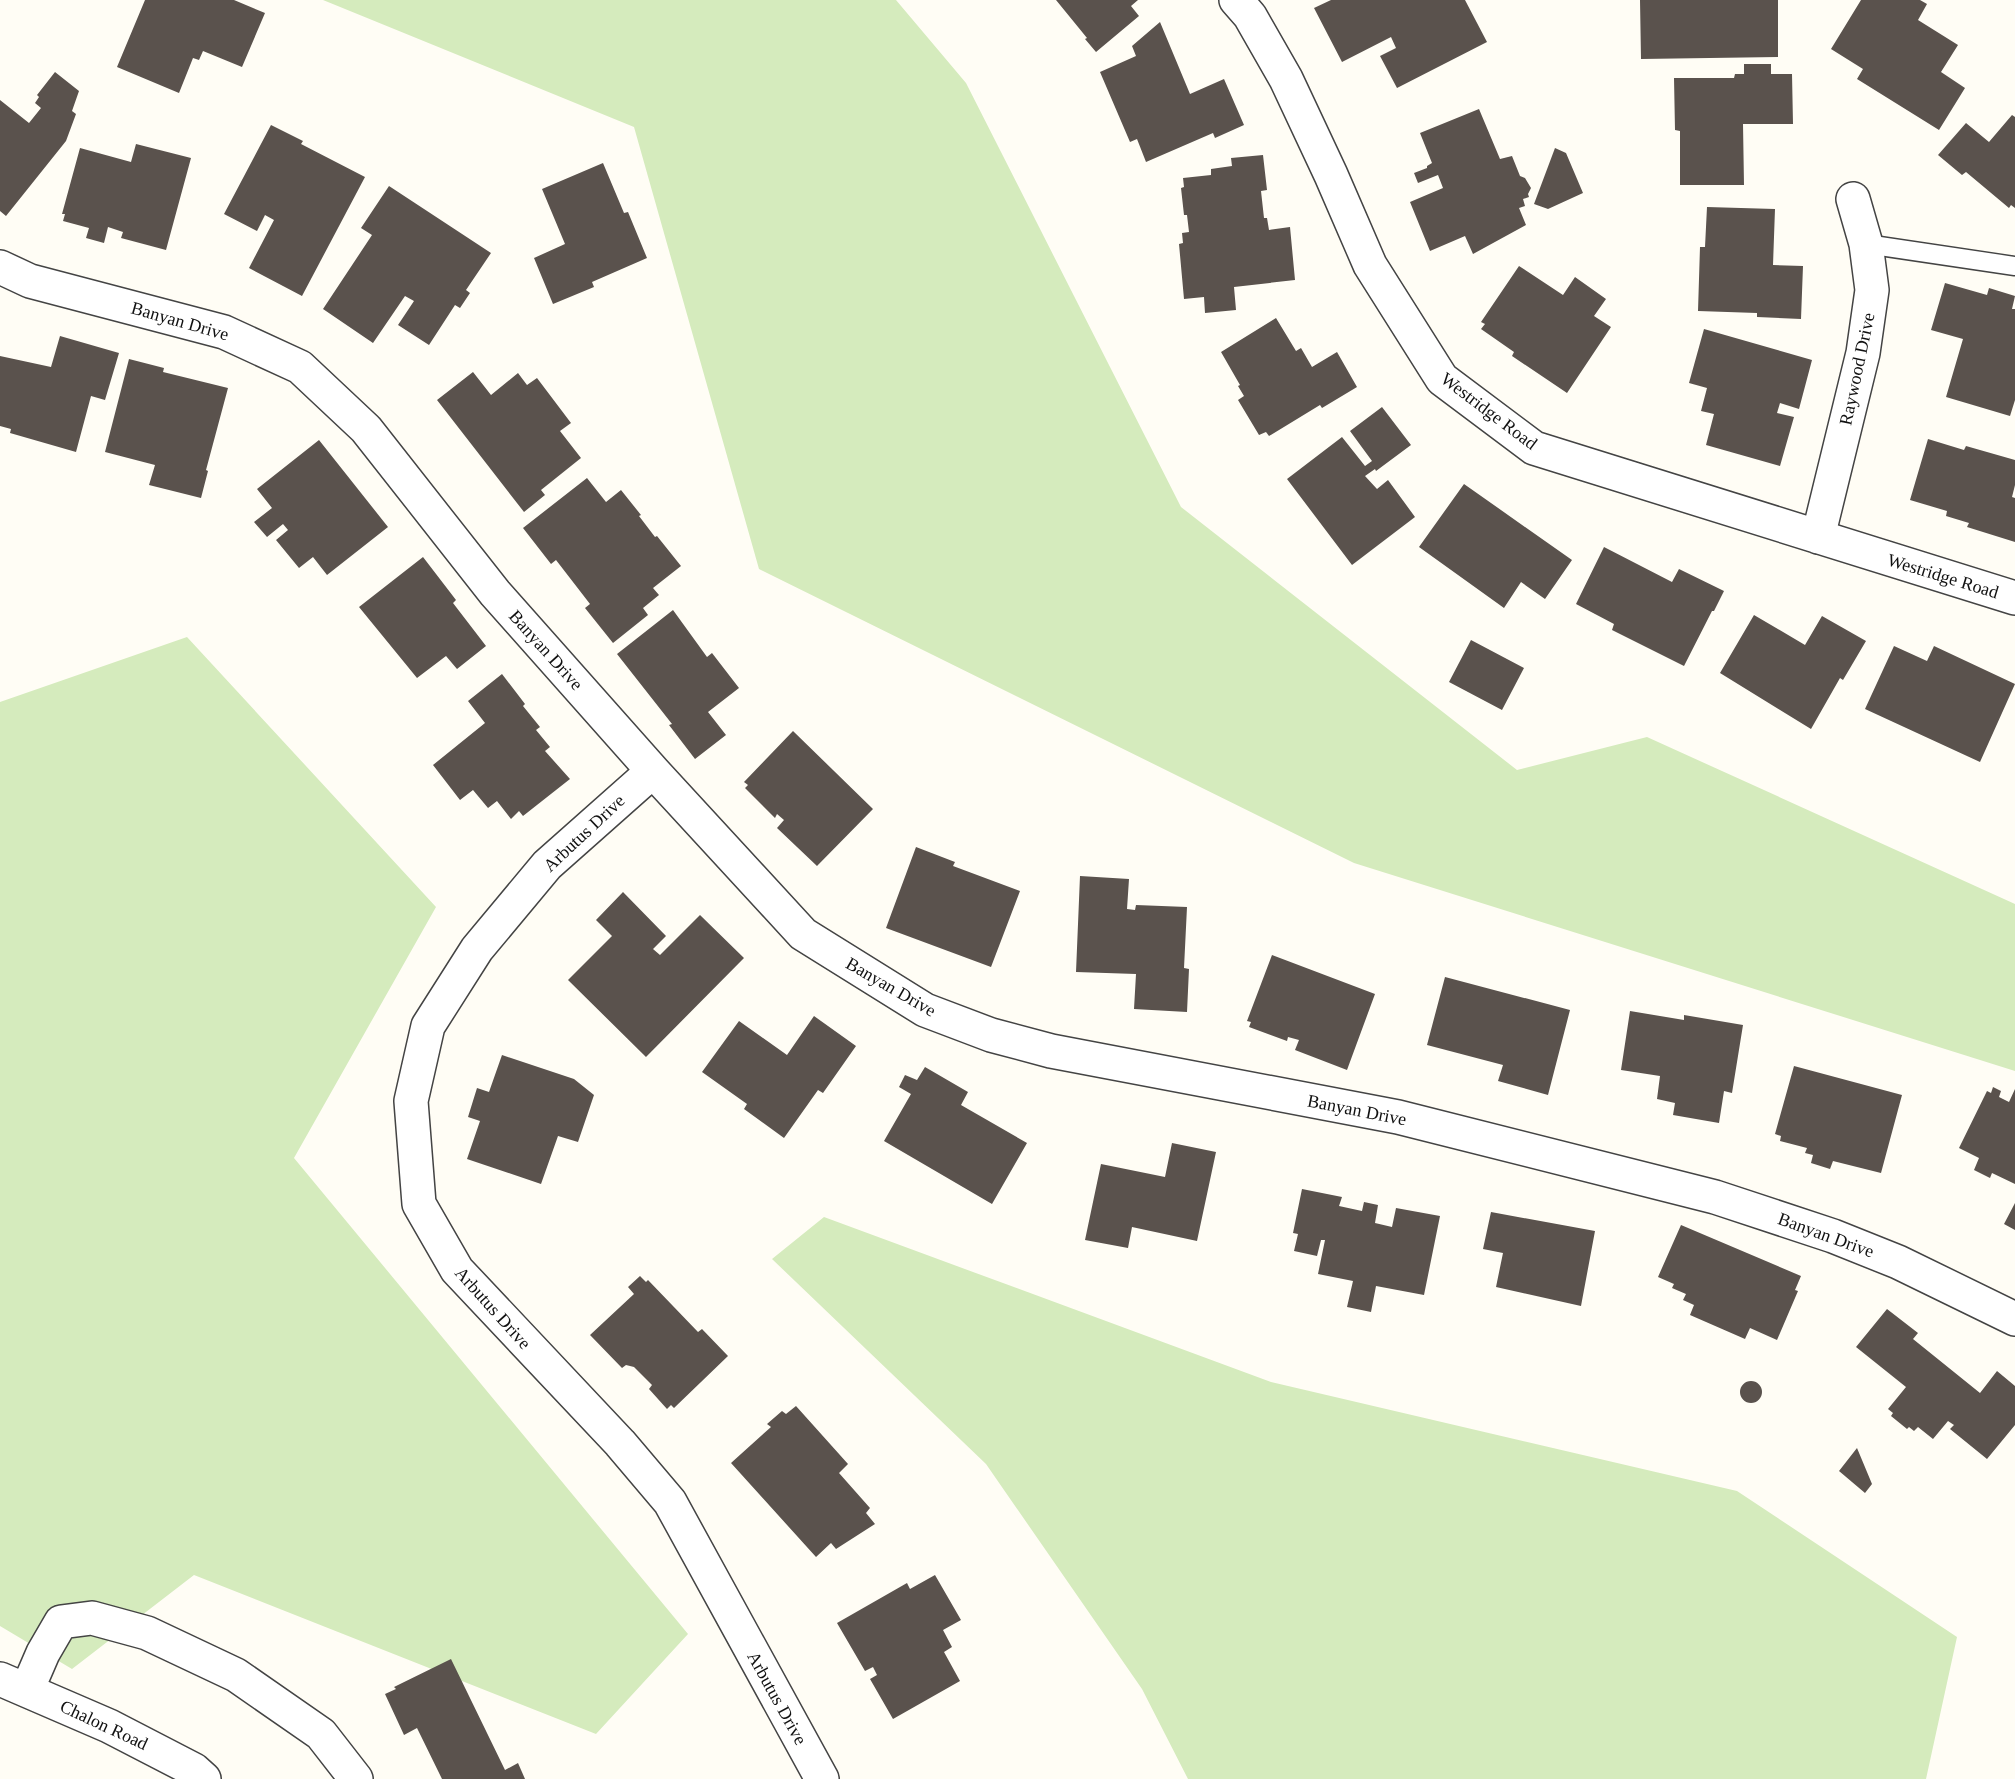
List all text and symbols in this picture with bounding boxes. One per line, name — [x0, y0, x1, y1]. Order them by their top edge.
street label: Banyan Drive — [129, 298, 231, 344]
street label: Raywood Drive — [1835, 311, 1879, 427]
street label: Westridge Road — [1437, 368, 1541, 454]
street label: Westridge Road — [1885, 550, 2001, 602]
street label: Banyan Drive — [505, 606, 587, 694]
street label: Arbutus Drive — [539, 790, 629, 876]
street label: Banyan Drive — [842, 953, 940, 1021]
street label: Banyan Drive — [1306, 1091, 1408, 1129]
street label: Banyan Drive — [1775, 1208, 1877, 1262]
street label: Arbutus Drive — [451, 1263, 535, 1353]
street label: Arbutus Drive — [743, 1648, 811, 1748]
street label: Chalon Road — [57, 1696, 151, 1754]

